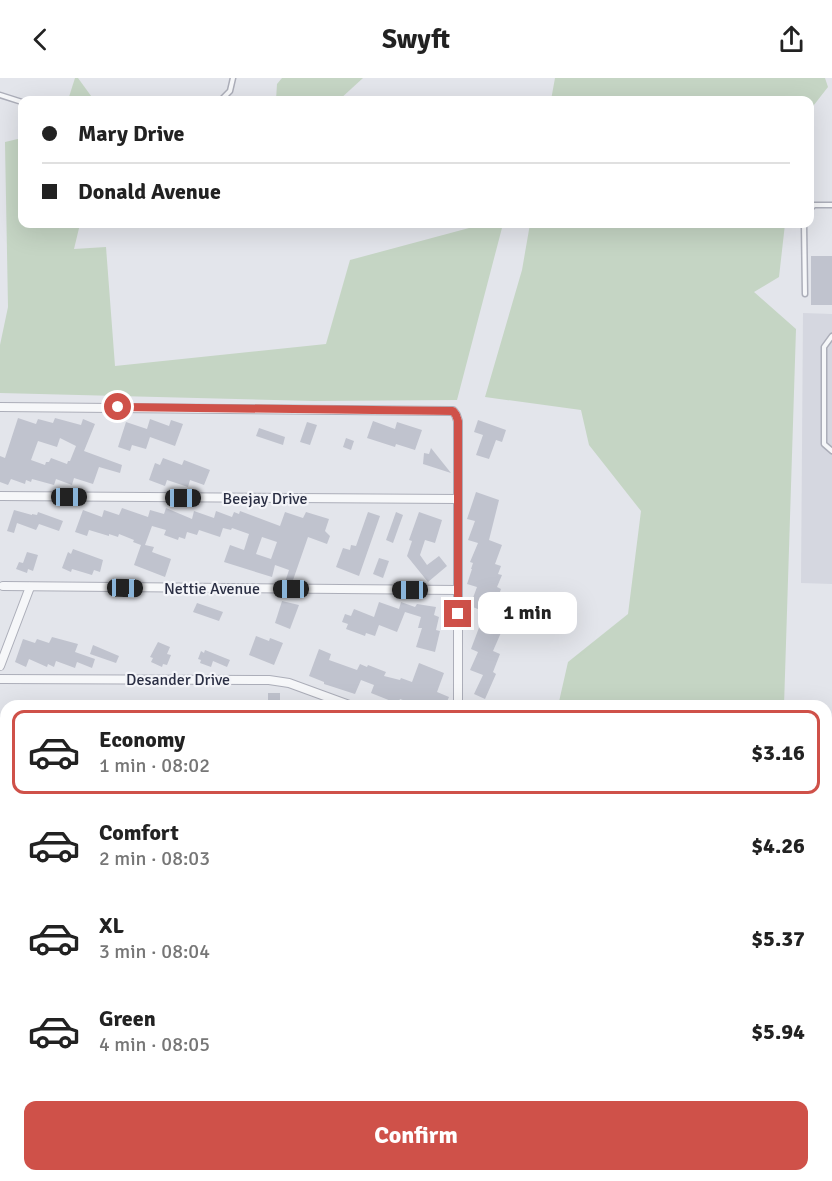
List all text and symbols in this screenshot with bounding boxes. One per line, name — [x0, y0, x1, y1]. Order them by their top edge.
icon: back — [24, 23, 57, 56]
text: Swyft — [382, 23, 450, 56]
icon: share — [775, 23, 808, 56]
text: Mary Drive — [78, 120, 184, 147]
text: Donald Avenue — [78, 178, 221, 205]
route start — [104, 393, 131, 420]
car — [51, 488, 87, 506]
car — [165, 489, 201, 507]
street label: Beejay Drive — [223, 489, 307, 509]
car — [107, 579, 143, 597]
street label: Nettie Avenue — [164, 579, 260, 599]
car — [273, 580, 309, 598]
car — [392, 581, 428, 599]
callout: 1 min — [479, 593, 578, 635]
route end — [444, 600, 471, 627]
text: 1 min — [503, 600, 552, 625]
street label: Desander Drive — [126, 670, 230, 690]
icon: car — [27, 725, 81, 779]
text: Economy — [99, 726, 185, 753]
text: $3.16 — [751, 739, 805, 766]
text: 1 min · 08:02 — [99, 753, 210, 778]
icon: car — [27, 818, 81, 872]
text: Comfort — [99, 819, 179, 846]
text: $4.26 — [751, 832, 805, 859]
text: 2 min · 08:03 — [99, 846, 210, 871]
icon: car — [27, 911, 81, 965]
text: XL — [99, 912, 124, 939]
text: $5.37 — [751, 925, 805, 952]
text: 3 min · 08:04 — [99, 939, 210, 964]
icon: car — [27, 1004, 81, 1058]
text: Green — [99, 1005, 156, 1032]
text: $5.94 — [751, 1018, 805, 1045]
text: 4 min · 08:05 — [99, 1032, 210, 1057]
button: Confirm — [24, 1101, 808, 1170]

